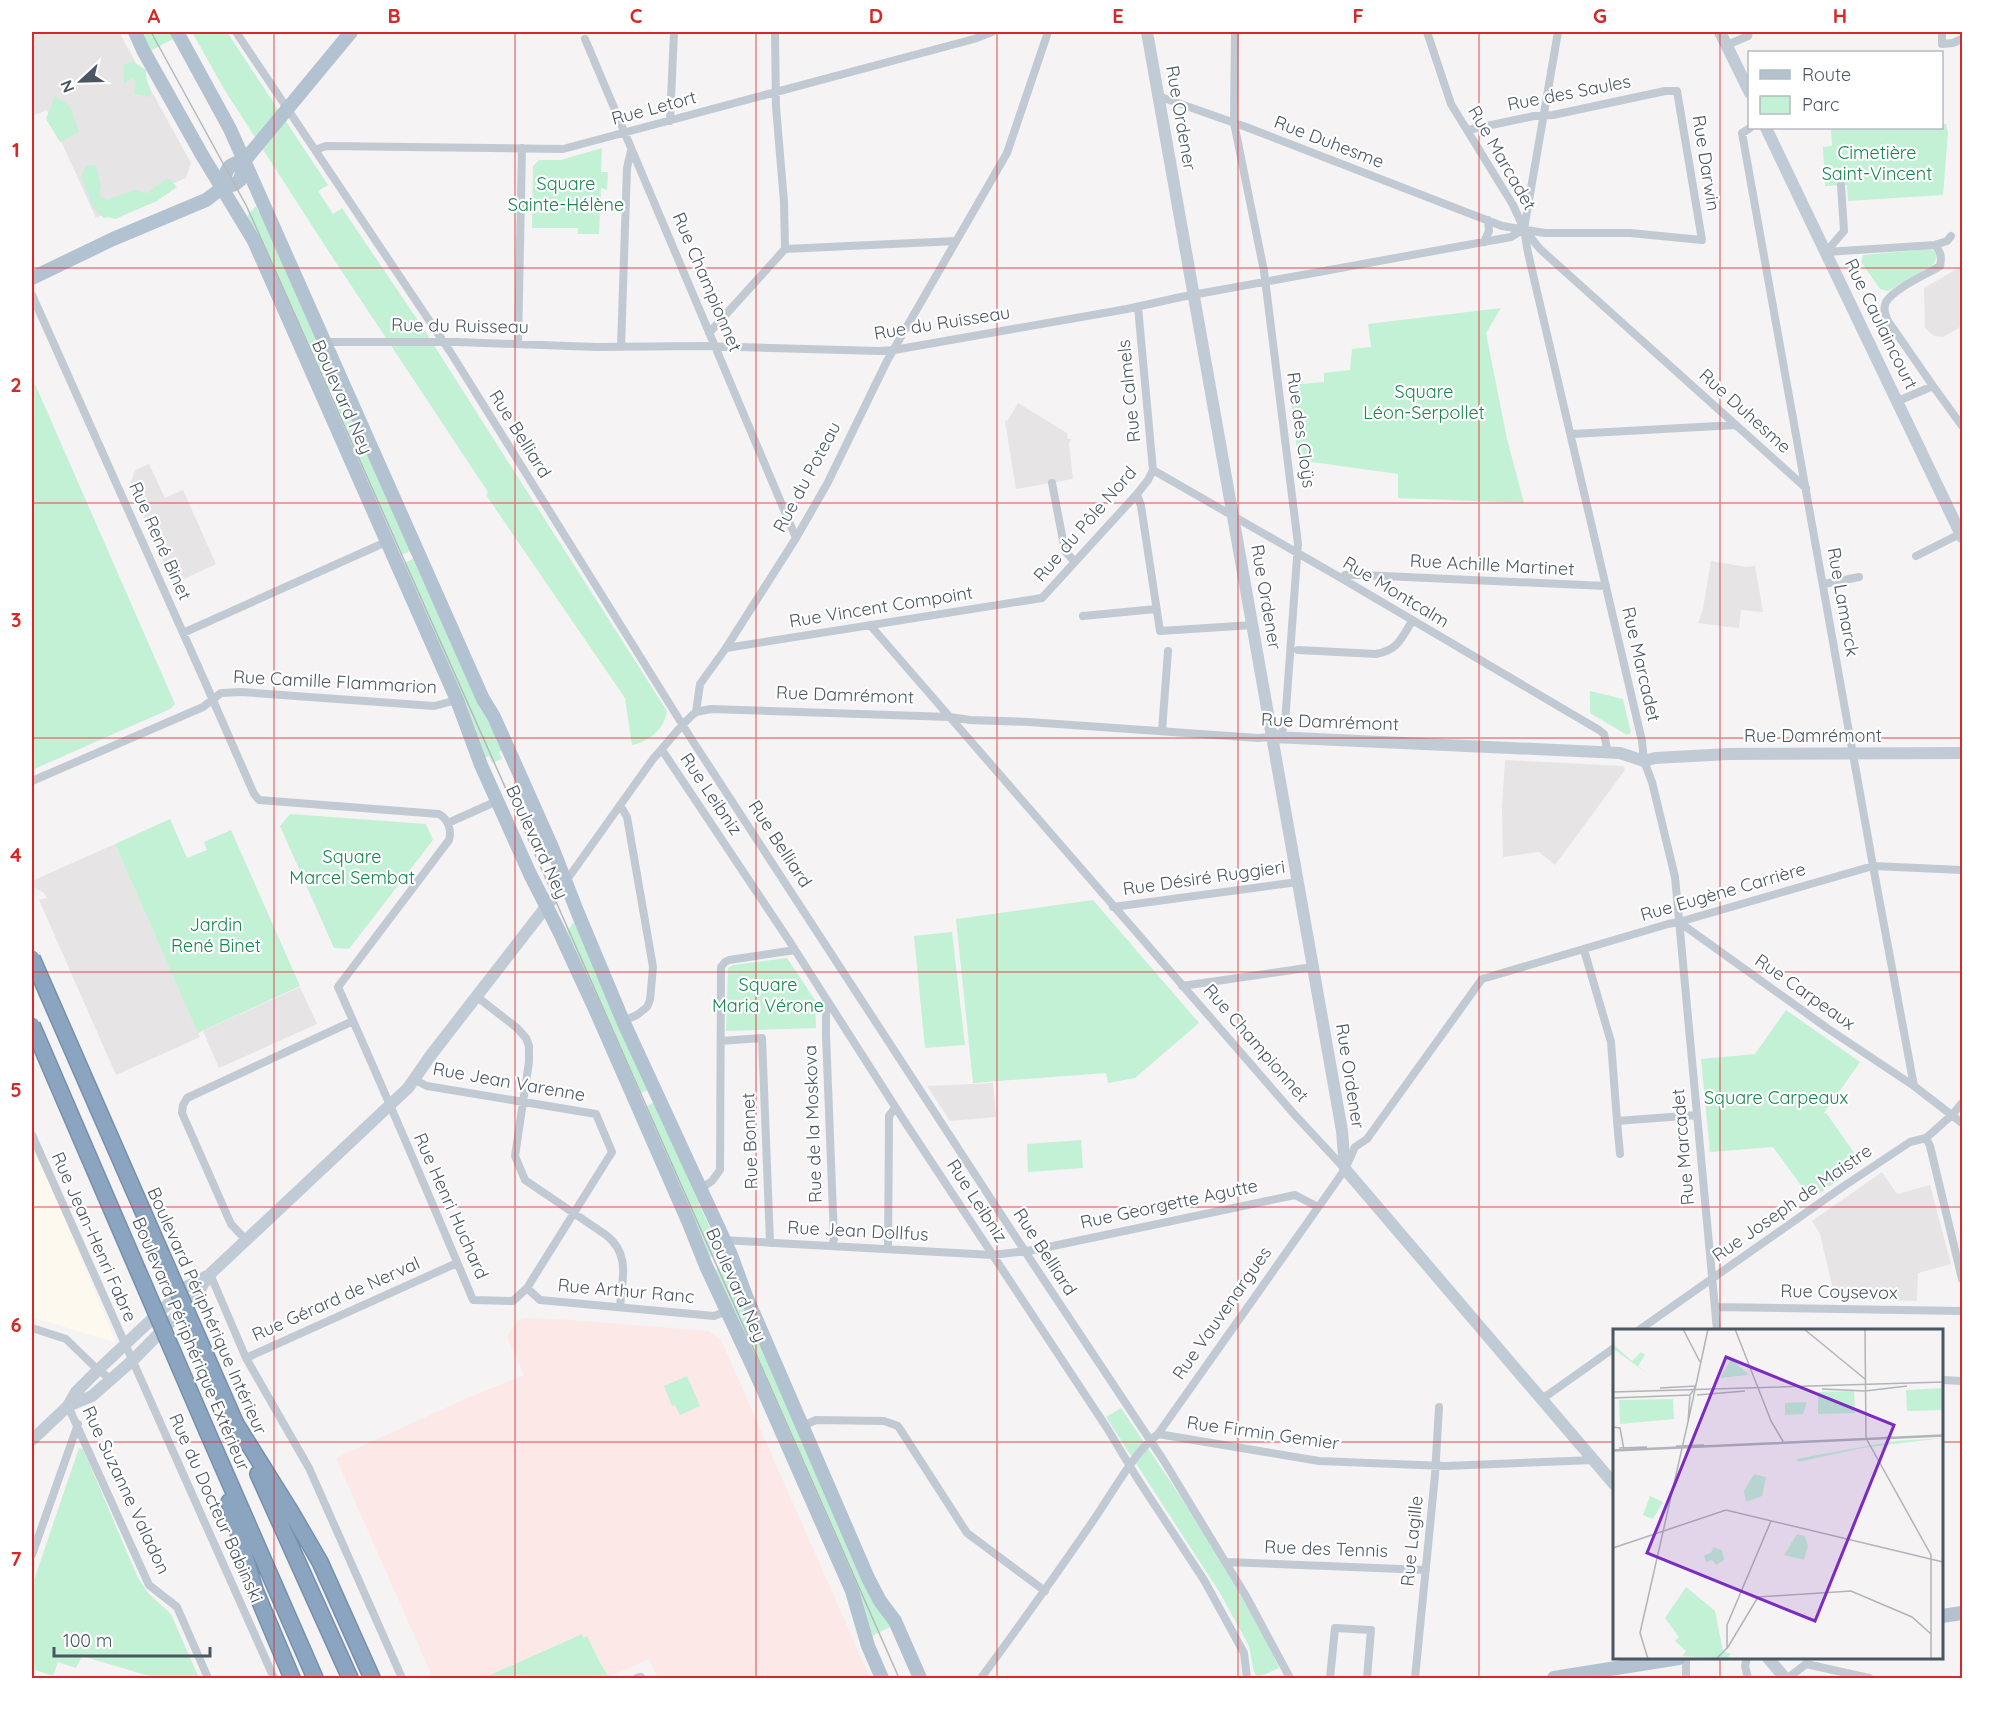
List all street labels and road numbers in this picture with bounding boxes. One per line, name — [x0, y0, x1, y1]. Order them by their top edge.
street label: Rue Ordener — [1161, 64, 1202, 172]
street label: Rue des Saules — [1505, 69, 1633, 116]
street label: Rue Letort — [609, 85, 699, 130]
street label: Rue Marcadet — [1463, 101, 1542, 214]
street label: Rue Duhesme — [1271, 110, 1387, 173]
street label: Rue Darwin — [1688, 113, 1725, 212]
street label: Rue Championnet — [668, 209, 747, 355]
street label: Rue Caulaincourt — [1840, 255, 1923, 393]
street label: Rue du Ruisseau — [872, 300, 1012, 345]
street label: Rue du Ruisseau — [391, 313, 529, 338]
street label: Boulevard Ney — [307, 336, 378, 458]
street label: Rue Calmels — [1112, 339, 1145, 444]
street label: Rue Duhesme — [1695, 363, 1796, 458]
street label: Rue des Cloÿs — [1282, 371, 1321, 489]
street label: Rue Belliard — [484, 385, 557, 482]
street label: Rue du Poteau — [768, 417, 845, 536]
street label: Rue du Pôle Nord — [1028, 461, 1141, 586]
street label: Rue René Binet — [124, 478, 197, 604]
street label: Rue Ordener — [1246, 543, 1287, 651]
street label: Rue Lamarck — [1823, 545, 1864, 658]
street label: Rue Achille Martinet — [1409, 549, 1575, 580]
street label: Rue Montcalm — [1339, 551, 1454, 632]
street label: Rue Vincent Compoint — [787, 581, 974, 632]
street label: Rue Marcadet — [1617, 604, 1666, 723]
street label: Rue Camille Flammarion — [232, 665, 438, 698]
street label: Rue Damrémont — [776, 681, 914, 708]
street label: Rue Damrémont — [1261, 708, 1399, 735]
street label: Rue Damrémont — [1744, 724, 1882, 747]
street label: Rue Leibniz — [675, 748, 747, 839]
street label: Boulevard Ney — [501, 781, 574, 902]
street label: Rue Belliard — [744, 796, 817, 892]
street label: Rue Désiré Ruggieri — [1121, 855, 1287, 900]
street label: Rue Eugène Carrière — [1637, 857, 1808, 926]
street label: Rue Carpeaux — [1751, 948, 1860, 1035]
street label: Rue Championnet — [1199, 979, 1314, 1107]
street label: Rue Ordener — [1331, 1022, 1370, 1130]
street label: Rue de la Moskova — [798, 1045, 827, 1203]
street label: Rue Jean Varenne — [431, 1057, 587, 1106]
street label: Rue Marcadet — [1666, 1088, 1699, 1206]
street label: Rue Bonnet — [736, 1092, 763, 1190]
street label: Rue Henri Huchard — [409, 1129, 494, 1282]
street label: Rue Joseph de Maistre — [1707, 1139, 1876, 1266]
street label: Rue Jean-Henri Fabre — [47, 1148, 142, 1325]
street label: Rue Leibniz — [942, 1155, 1013, 1247]
street label: Rue Georgette Agutte — [1078, 1173, 1260, 1234]
street label: Boulevard Périphérique Intérieur — [142, 1183, 273, 1438]
street label: Rue Belliard — [1009, 1204, 1082, 1300]
street label: Boulevard Périphérique Extérieur — [127, 1213, 256, 1474]
street label: Rue Jean Dollfus — [787, 1215, 929, 1246]
street label: Boulevard Ney — [701, 1224, 772, 1346]
street label: Rue Vauvenargues — [1167, 1242, 1276, 1384]
street label: Rue Gérard de Nerval — [248, 1251, 423, 1346]
street label: Rue Arthur Ranc — [557, 1273, 695, 1308]
street label: Rue Coysevox — [1780, 1279, 1898, 1304]
street label: Rue Suzanne Valadon — [77, 1402, 176, 1578]
street label: Rue du Docteur Babinski — [164, 1410, 269, 1606]
street label: Rue Firmin Gemier — [1185, 1410, 1341, 1455]
street label: Rue Lagille — [1395, 1494, 1428, 1587]
street label: Rue des Tennis — [1264, 1535, 1388, 1562]

